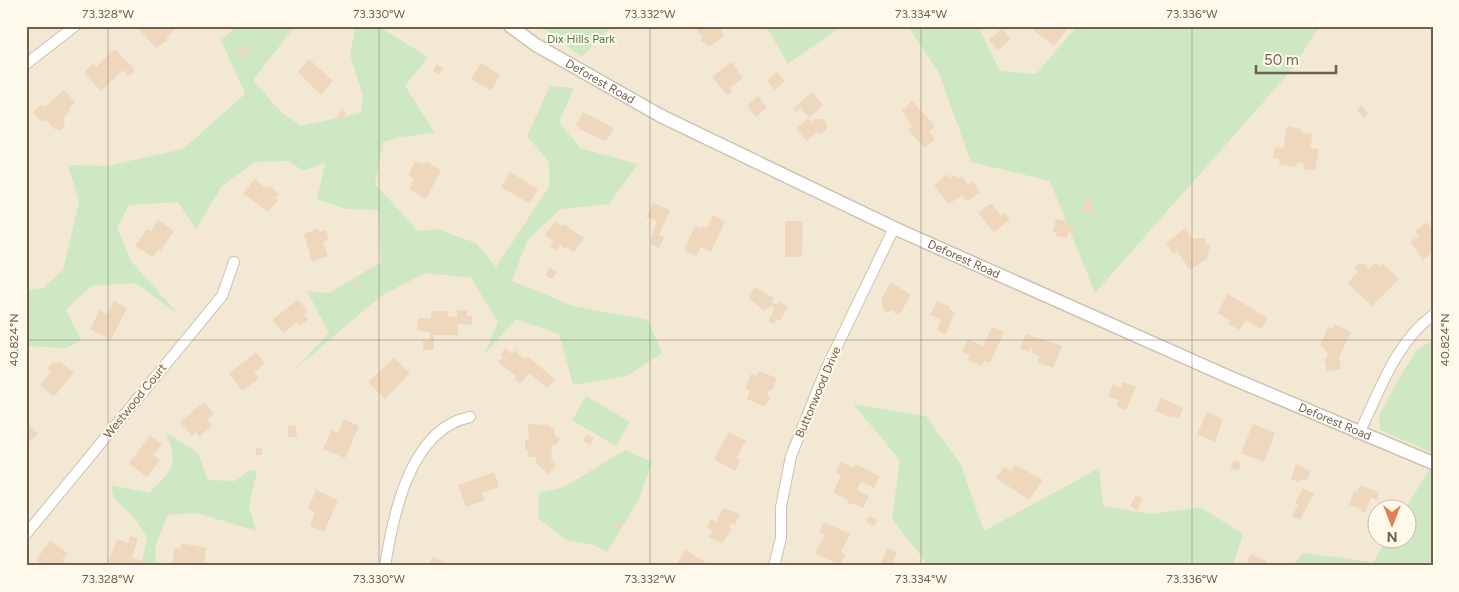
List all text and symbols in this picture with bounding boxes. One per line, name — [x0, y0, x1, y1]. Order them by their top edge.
text: 73.328°W — [82, 7, 134, 21]
text: 73.330°W — [353, 7, 406, 21]
text: 73.332°W — [624, 7, 676, 21]
text: 73.334°W — [895, 7, 947, 21]
text: 73.336°W — [1166, 7, 1218, 21]
park label: Dix Hills Park — [547, 32, 615, 46]
scale bar — [1256, 42, 1336, 74]
text: 50 m — [1264, 51, 1299, 69]
street label: Deforest Road — [563, 56, 637, 107]
street label: Deforest Road — [926, 237, 1002, 281]
text: 40.824°N — [7, 314, 21, 366]
text: 40.824°N — [1438, 314, 1452, 366]
street label: Buttonwood Drive — [792, 344, 844, 440]
street label: Westwood Court — [101, 361, 170, 441]
street label: Deforest Road — [1296, 400, 1373, 443]
north arrow — [1366, 500, 1416, 550]
text: N — [1387, 528, 1397, 545]
text: 73.328°W — [82, 572, 134, 586]
text: 73.330°W — [353, 572, 406, 586]
text: 73.332°W — [624, 572, 676, 586]
text: 73.334°W — [895, 572, 947, 586]
text: 73.336°W — [1166, 572, 1218, 586]

